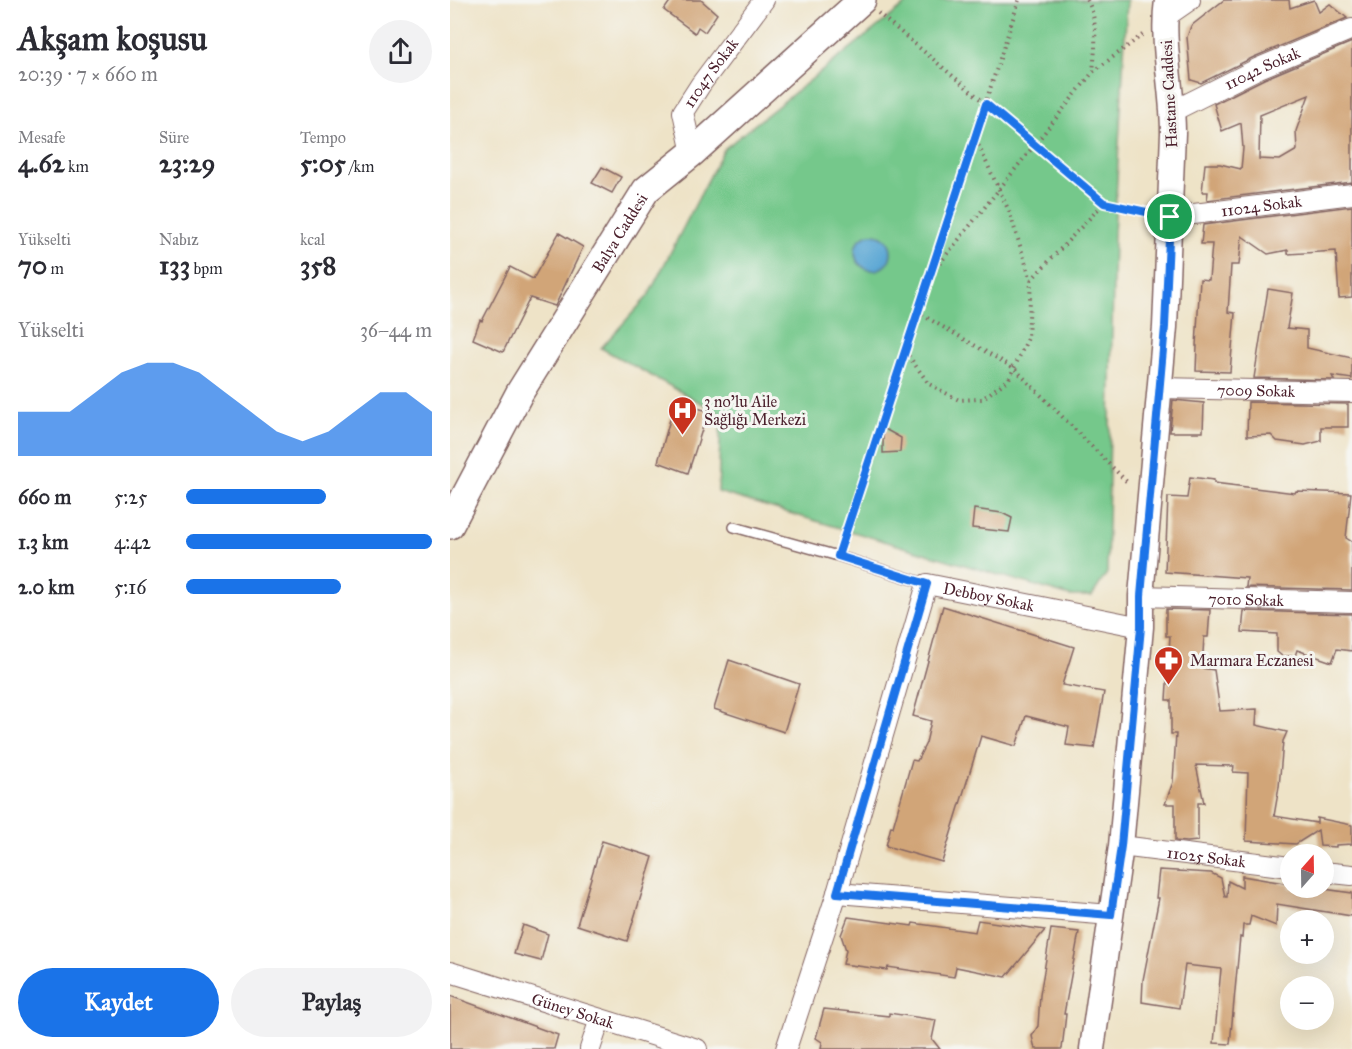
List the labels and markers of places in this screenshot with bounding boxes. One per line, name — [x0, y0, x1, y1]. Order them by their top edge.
pin — [1144, 191, 1195, 242]
place label: 3 no'lu Aile Sağlığı Merkezi — [704, 392, 807, 430]
hospital icon: 3 no'lu Aile Sağlığı Merkezi — [667, 394, 699, 436]
pharmacy icon: Marmara Eczanesi — [1153, 644, 1185, 686]
place label: Marmara Eczanesi — [1190, 651, 1314, 670]

